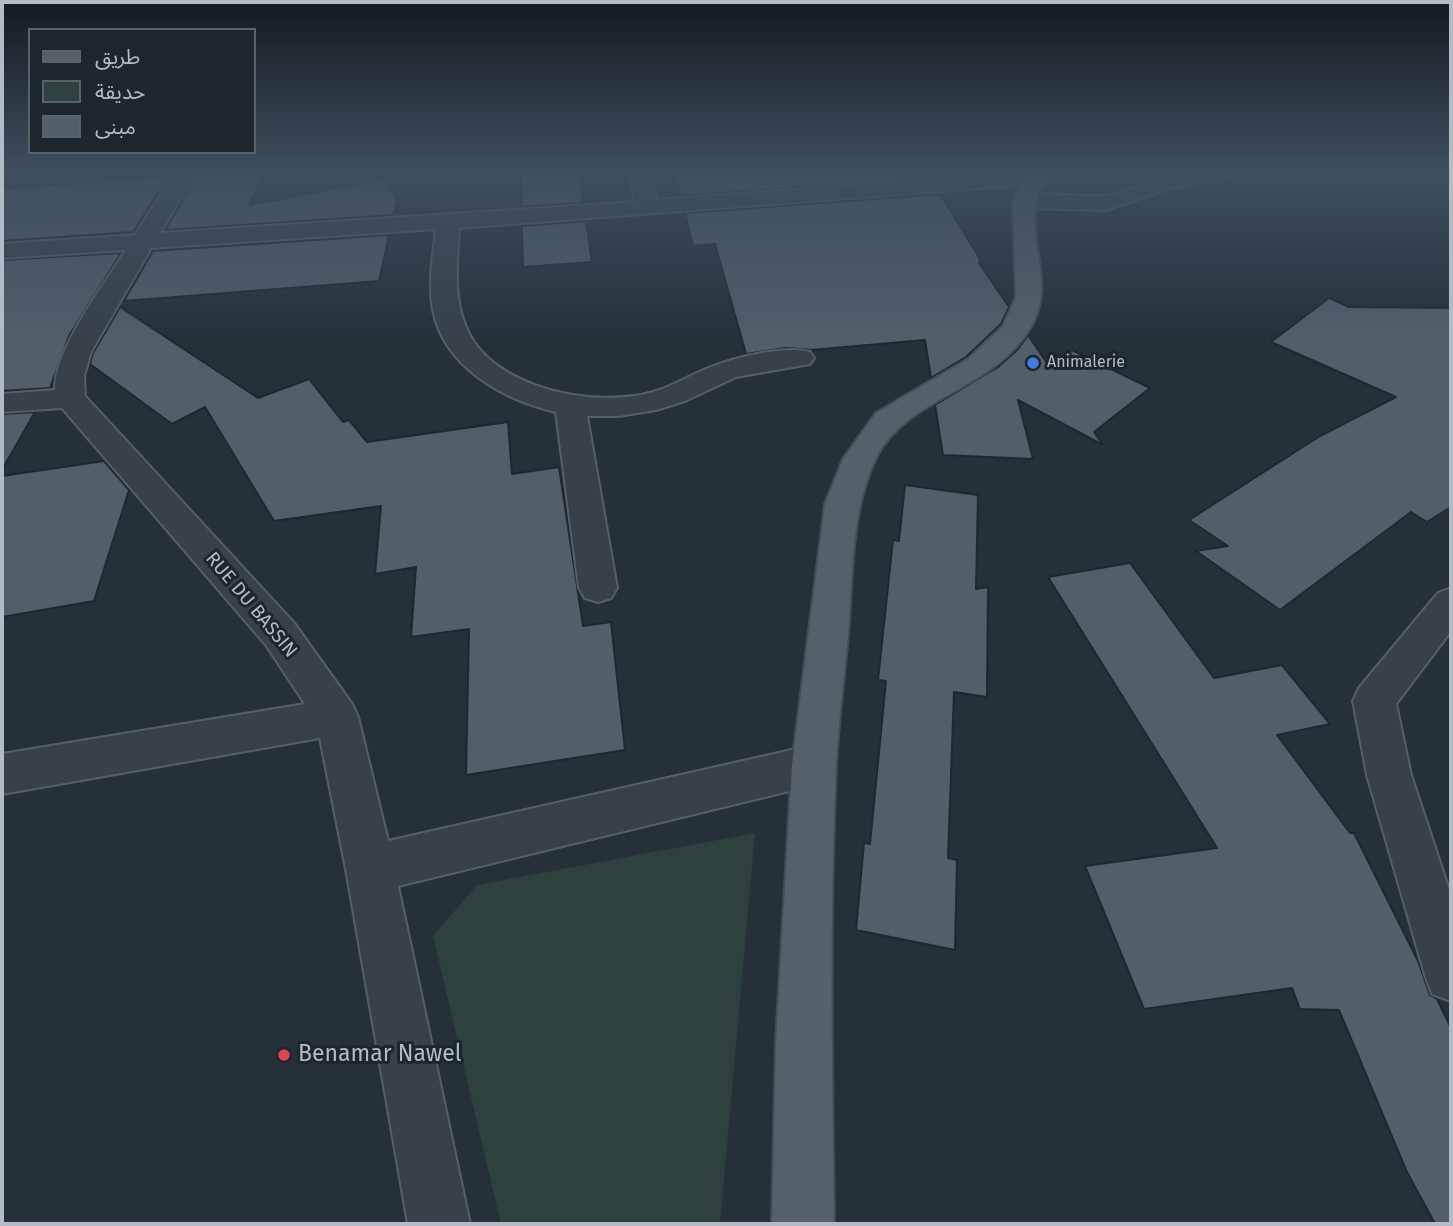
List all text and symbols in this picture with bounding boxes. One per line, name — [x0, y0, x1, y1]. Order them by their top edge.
legend — [28, 28, 256, 154]
text: طريق — [95, 44, 140, 70]
text: حديقة — [95, 79, 145, 105]
text: مبنى — [95, 114, 136, 140]
place label: Animalerie — [1047, 353, 1125, 373]
marker: Animalerie — [1025, 355, 1041, 371]
street label: RUE DU BASSIN — [200, 548, 302, 662]
place label: Benamar Nawel — [298, 1041, 462, 1069]
marker: Benamar Nawel — [276, 1047, 292, 1063]

